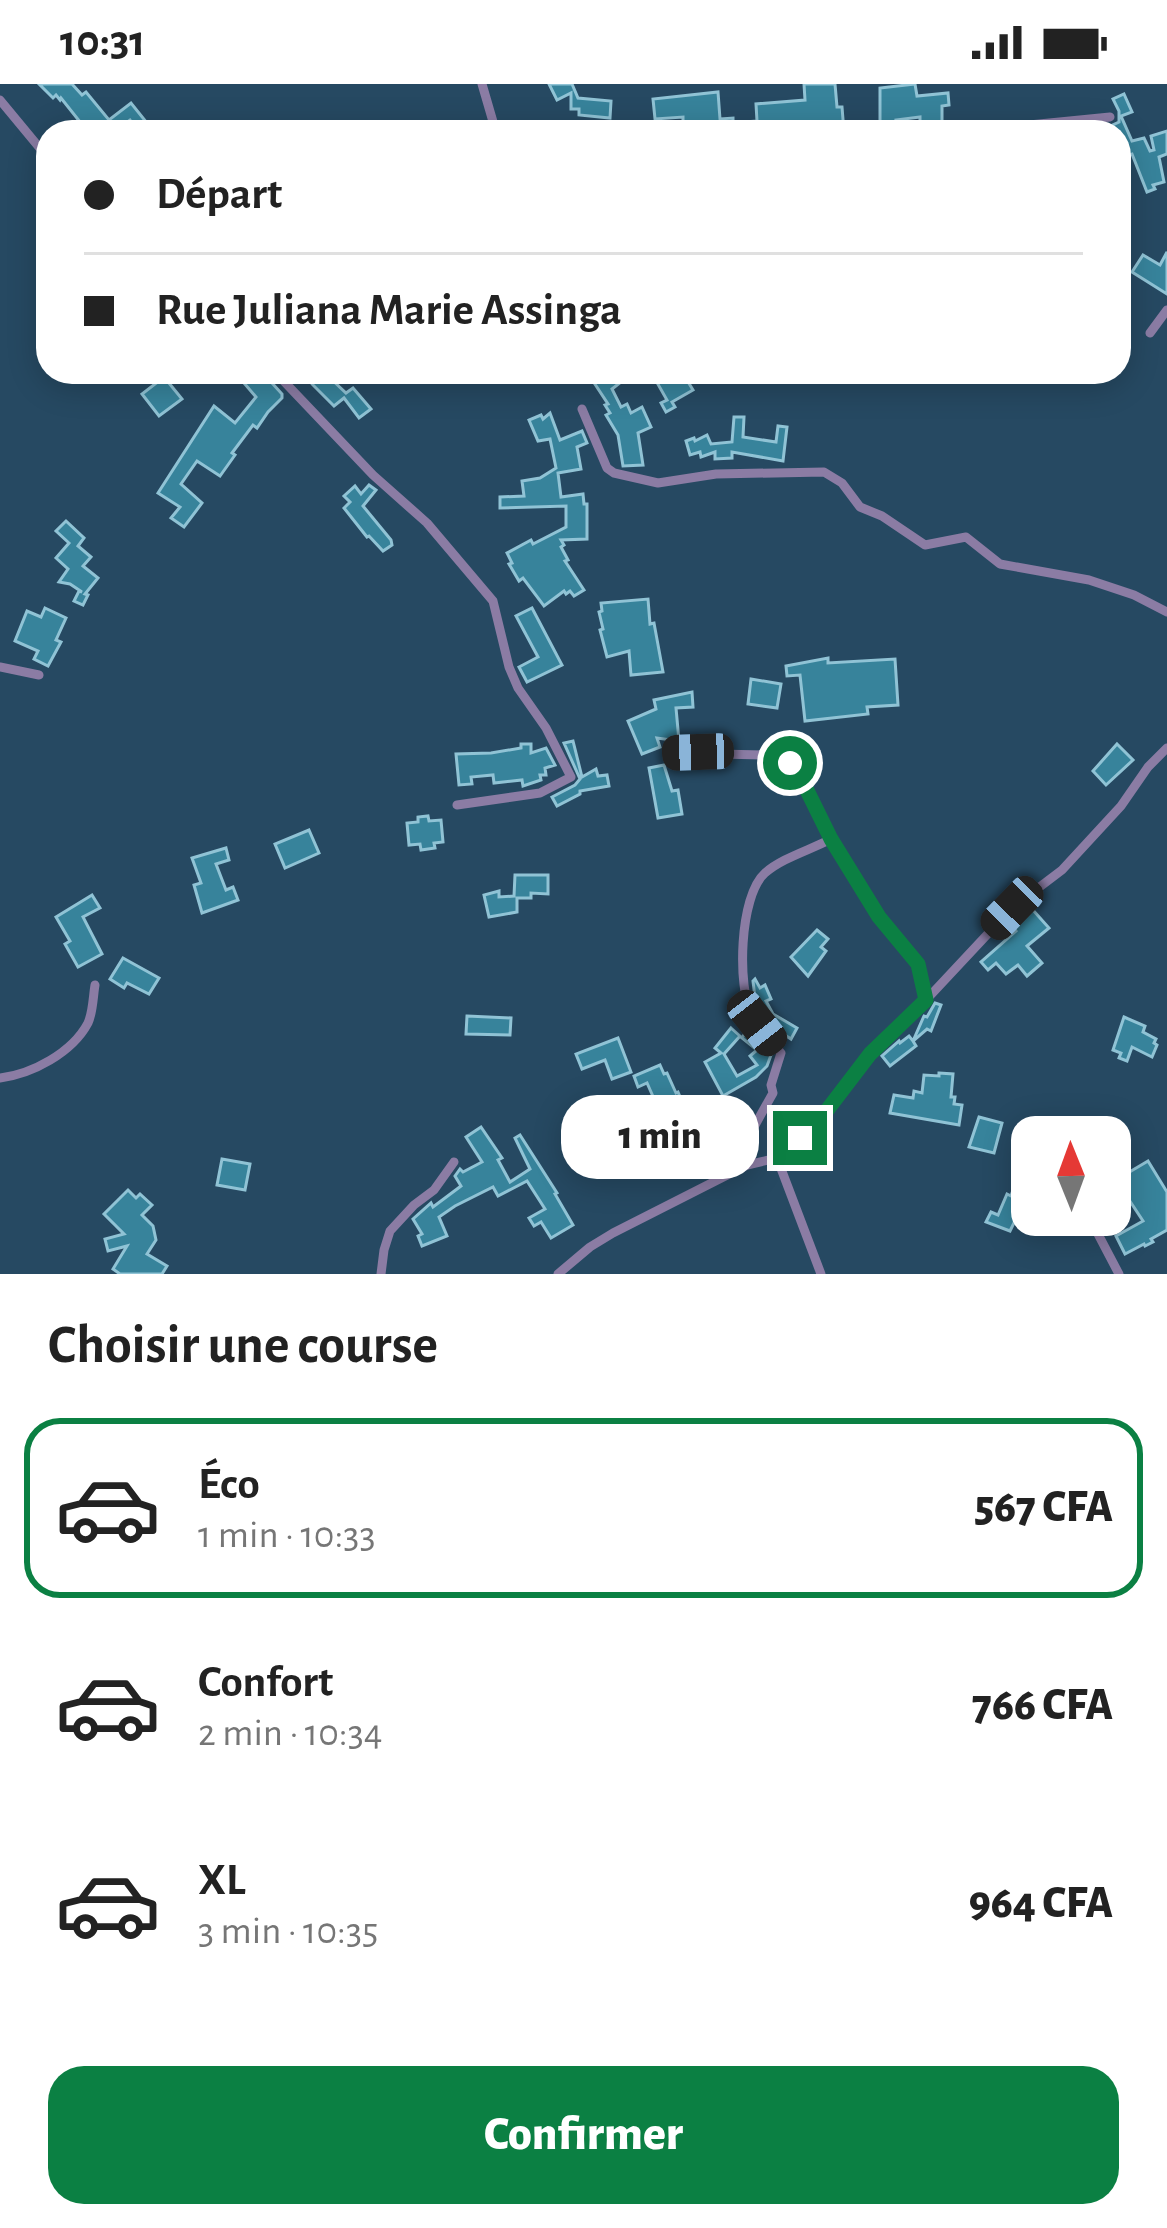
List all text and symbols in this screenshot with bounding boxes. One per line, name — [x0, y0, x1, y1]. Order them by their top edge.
text: 10:31 — [60, 19, 146, 64]
text: Départ — [156, 172, 282, 217]
text: Rue Juliana Marie Assinga — [156, 288, 622, 333]
car — [661, 733, 735, 771]
route start — [763, 736, 817, 790]
car — [974, 870, 1050, 946]
car — [721, 984, 793, 1062]
callout: 1 min — [560, 1096, 758, 1180]
route end — [773, 1111, 827, 1165]
north arrow — [1011, 1116, 1131, 1236]
map controls — [1011, 1116, 1131, 1236]
text: 1 min — [618, 1117, 702, 1156]
text: Choisir une course — [48, 1319, 438, 1373]
icon: car — [54, 1454, 162, 1562]
text: Éco — [198, 1462, 260, 1507]
text: 567 CFA — [974, 1485, 1113, 1530]
text: 1 min · 10:33 — [198, 1516, 376, 1555]
icon: car — [54, 1652, 162, 1760]
text: Confort — [198, 1660, 333, 1705]
text: 766 CFA — [972, 1683, 1113, 1728]
text: 2 min · 10:34 — [198, 1714, 383, 1753]
icon: car — [54, 1850, 162, 1958]
text: XL — [198, 1858, 246, 1903]
text: 964 CFA — [969, 1881, 1113, 1926]
text: 3 min · 10:35 — [198, 1912, 378, 1951]
button: Confirmer — [48, 2066, 1119, 2204]

